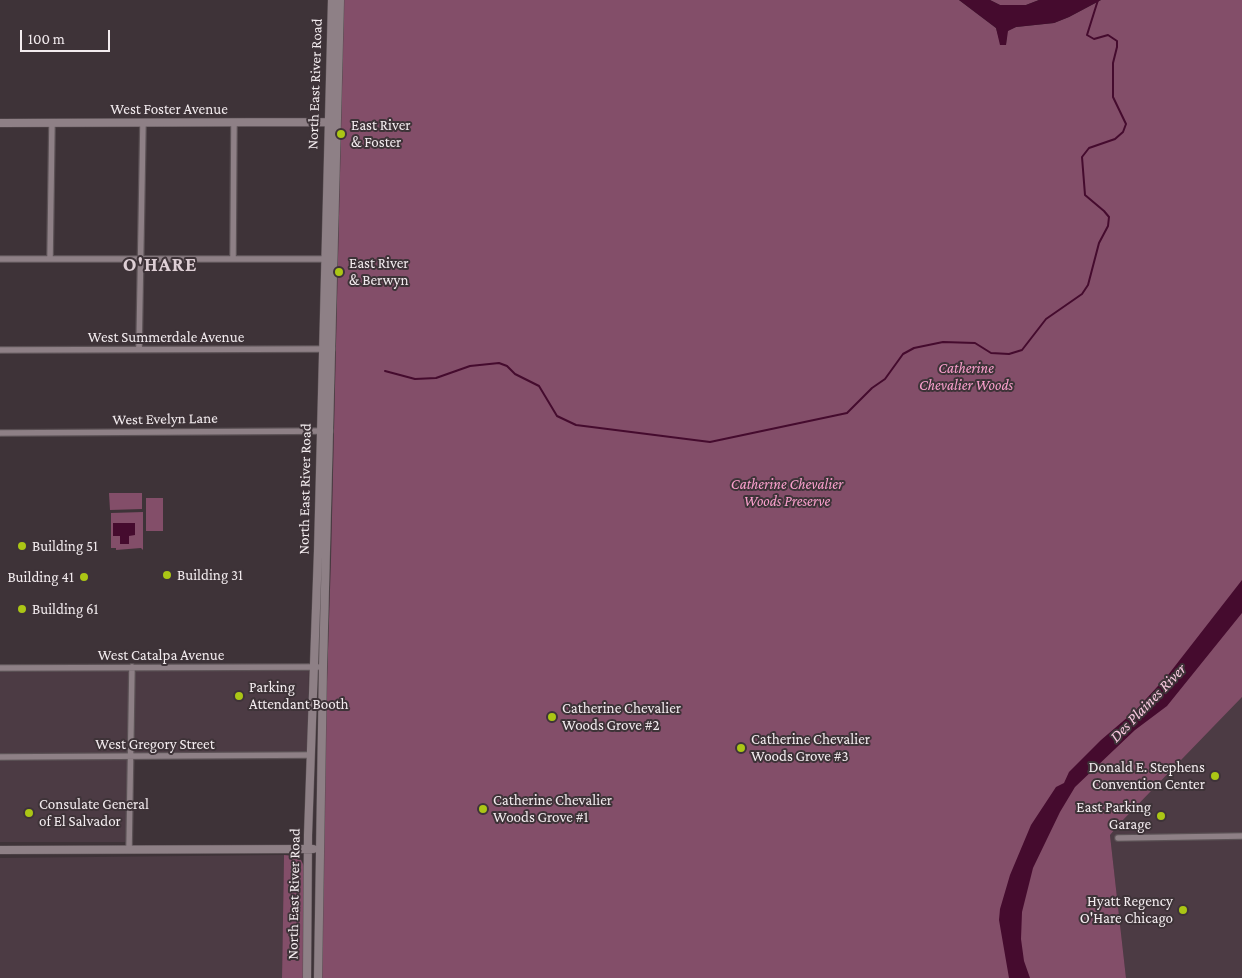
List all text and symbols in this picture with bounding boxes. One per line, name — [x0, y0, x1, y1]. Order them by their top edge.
street label: North East River Road — [304, 18, 326, 150]
scale bar — [22, 20, 112, 52]
text: 100 m — [28, 31, 65, 47]
street label: West Foster Avenue — [110, 100, 228, 118]
place label: East River & Foster — [351, 116, 411, 151]
marker: East River & Foster — [335, 128, 347, 140]
district label: O'HARE — [122, 253, 198, 277]
place label: East River & Berwyn — [349, 254, 409, 289]
marker: East River & Berwyn — [333, 266, 345, 278]
street label: West Summerdale Avenue — [88, 328, 244, 346]
park label: Catherine Chevalier Woods — [919, 359, 1013, 394]
street label: West Evelyn Lane — [112, 409, 218, 429]
street label: North East River Road — [295, 423, 315, 555]
park label: Catherine Chevalier Woods Preserve — [731, 475, 843, 510]
place label: Building 51 — [32, 537, 98, 555]
marker: Building 51 — [16, 540, 28, 552]
place label: Building 31 — [177, 566, 243, 584]
place label: Building 41 — [7, 568, 74, 586]
marker: Building 31 — [161, 569, 173, 581]
marker: Building 41 — [78, 571, 90, 583]
place label: Building 61 — [32, 600, 99, 618]
marker: Building 61 — [16, 603, 28, 615]
street label: West Catalpa Avenue — [98, 646, 224, 664]
water label: Des Plaines River — [1106, 660, 1190, 746]
place label: Parking Attendant Booth — [249, 678, 349, 713]
marker: Parking Attendant Booth — [233, 690, 245, 702]
place label: Catherine Chevalier Woods Grove #2 — [562, 699, 681, 734]
marker: Catherine Chevalier Woods Grove #2 — [546, 711, 558, 723]
place label: Catherine Chevalier Woods Grove #3 — [751, 730, 870, 765]
street label: West Gregory Street — [95, 735, 215, 753]
marker: Catherine Chevalier Woods Grove #3 — [735, 742, 747, 754]
place label: Donald E. Stephens Convention Center — [1089, 758, 1205, 793]
marker: Donald E. Stephens Convention Center — [1209, 770, 1221, 782]
place label: Catherine Chevalier Woods Grove #1 — [493, 791, 612, 826]
place label: Consulate General of El Salvador — [39, 795, 149, 830]
place label: East Parking Garage — [1076, 798, 1151, 833]
marker: Catherine Chevalier Woods Grove #1 — [477, 803, 489, 815]
marker: Consulate General of El Salvador — [23, 807, 35, 819]
marker: East Parking Garage — [1155, 810, 1167, 822]
street label: North East River Road — [284, 828, 304, 960]
place label: Hyatt Regency O'Hare Chicago — [1080, 892, 1173, 927]
marker: Hyatt Regency O'Hare Chicago — [1177, 904, 1189, 916]

